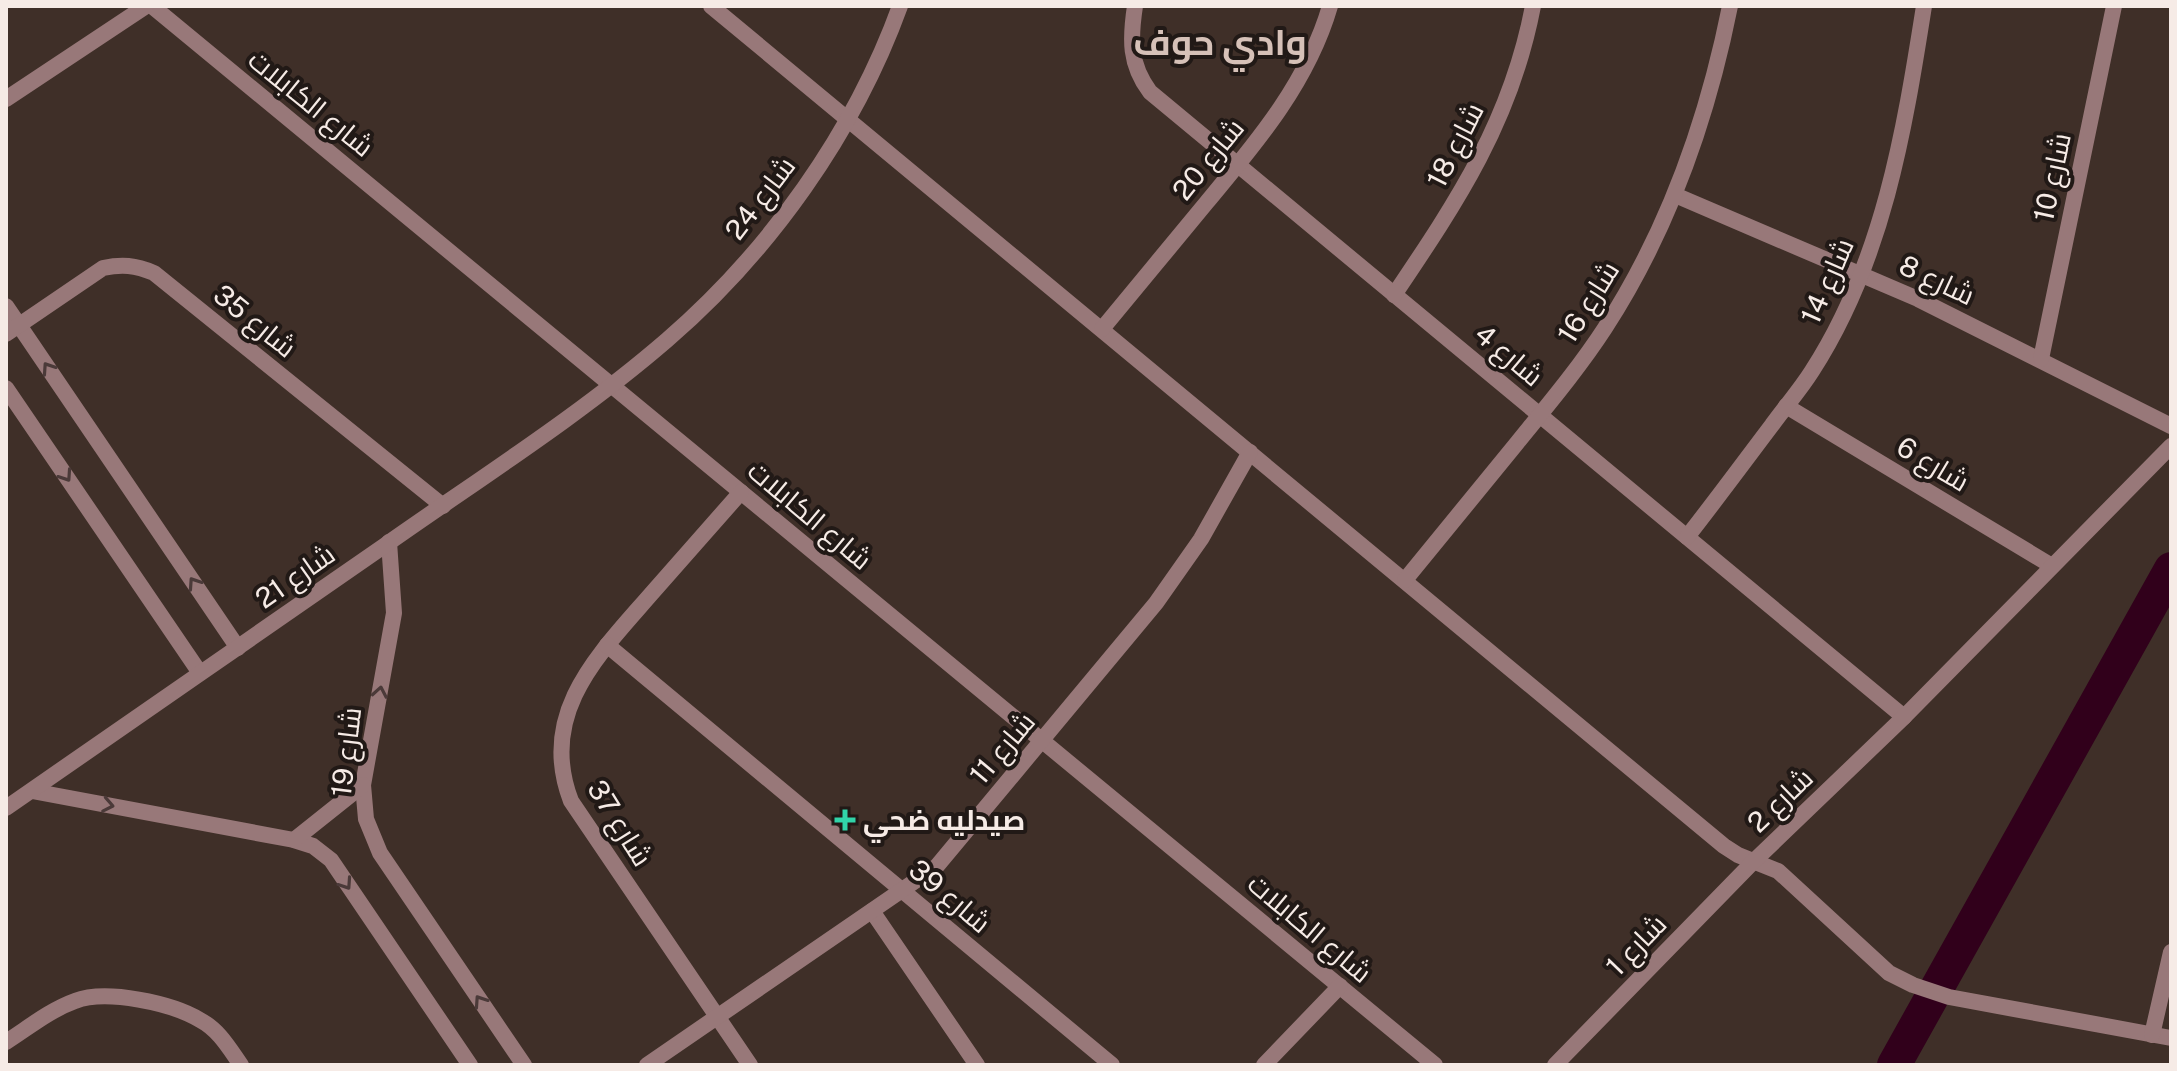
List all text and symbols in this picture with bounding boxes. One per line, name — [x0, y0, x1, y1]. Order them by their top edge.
district label: وادي حوف — [1133, 21, 1307, 72]
street label: شارع الكابلات — [240, 42, 381, 165]
street label: شارع 18 — [1419, 97, 1492, 194]
street label: شارع 20 — [1165, 111, 1253, 208]
street label: شارع 10 — [2026, 130, 2080, 225]
street label: شارع 24 — [718, 150, 804, 248]
street label: شارع 14 — [1793, 233, 1863, 330]
street label: شارع 8 — [1893, 248, 1980, 314]
street label: شارع 16 — [1550, 255, 1628, 350]
street label: شارع 35 — [205, 277, 303, 366]
street label: شارع 4 — [1467, 317, 1550, 395]
one-way arrow — [43, 362, 58, 376]
street label: شارع 6 — [1890, 429, 1975, 500]
street label: شارع الكابلات — [740, 453, 879, 578]
one-way arrow — [56, 467, 71, 481]
street label: شارع 21 — [249, 537, 342, 617]
one-way arrow — [189, 577, 204, 592]
one-way arrow — [370, 685, 387, 699]
street label: شارع 19 — [324, 705, 370, 799]
street label: شارع 11 — [962, 705, 1044, 792]
street label: شارع 2 — [1740, 761, 1821, 841]
street label: شارع 37 — [579, 774, 660, 873]
one-way arrow — [101, 796, 114, 813]
place label: صيدليه ضحي — [863, 803, 1025, 843]
marker: صيدليه ضحي — [834, 809, 856, 831]
street label: شارع 39 — [901, 852, 998, 941]
street label: شارع الكابلات — [1240, 866, 1379, 991]
one-way arrow — [337, 875, 352, 889]
street label: شارع 1 — [1599, 907, 1675, 984]
one-way arrow — [475, 995, 490, 1009]

